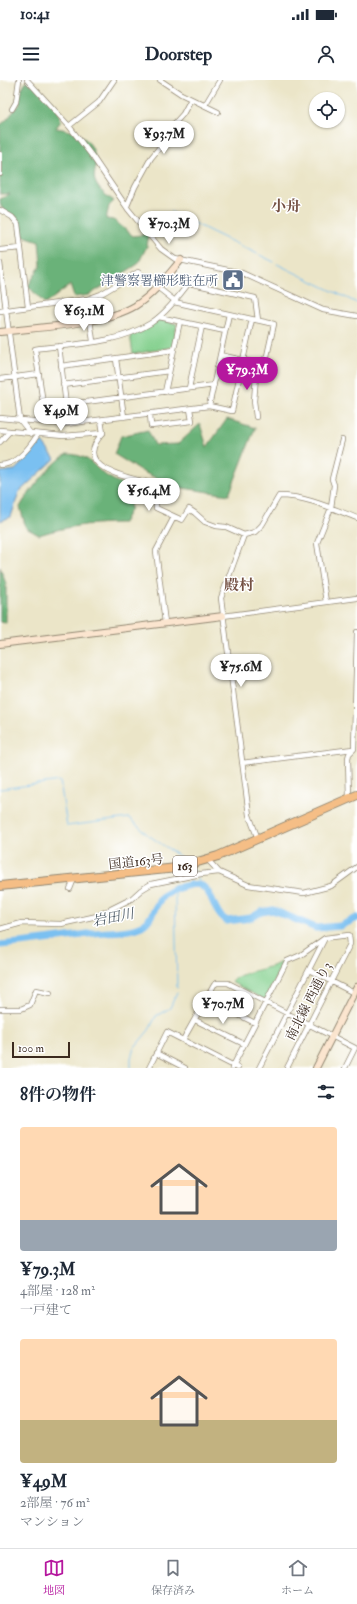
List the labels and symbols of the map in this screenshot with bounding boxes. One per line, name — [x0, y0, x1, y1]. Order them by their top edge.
pin: ¥93.7M — [131, 121, 197, 155]
district label: 小舟 — [271, 197, 301, 216]
pin: ¥70.3M — [136, 211, 202, 245]
public building icon: 津警察署櫛形駐在所 — [220, 267, 246, 293]
place label: 津警察署櫛形駐在所 — [101, 273, 218, 289]
pin: ¥63.1M — [51, 298, 117, 332]
pin: ¥79.3M — [214, 357, 280, 391]
pin: ¥49M — [37, 398, 85, 432]
pin: ¥56.4M — [116, 478, 182, 512]
district label: 殿村 — [224, 576, 254, 595]
pin: ¥75.6M — [208, 654, 274, 688]
street label: 国道163号 — [108, 851, 164, 873]
road number: 163 — [173, 856, 197, 876]
water label: 岩田川 — [91, 905, 137, 930]
street label: 南北線 西通り3 — [282, 960, 335, 1043]
pin: ¥70.7M — [190, 991, 256, 1025]
scale bar — [12, 1040, 70, 1059]

